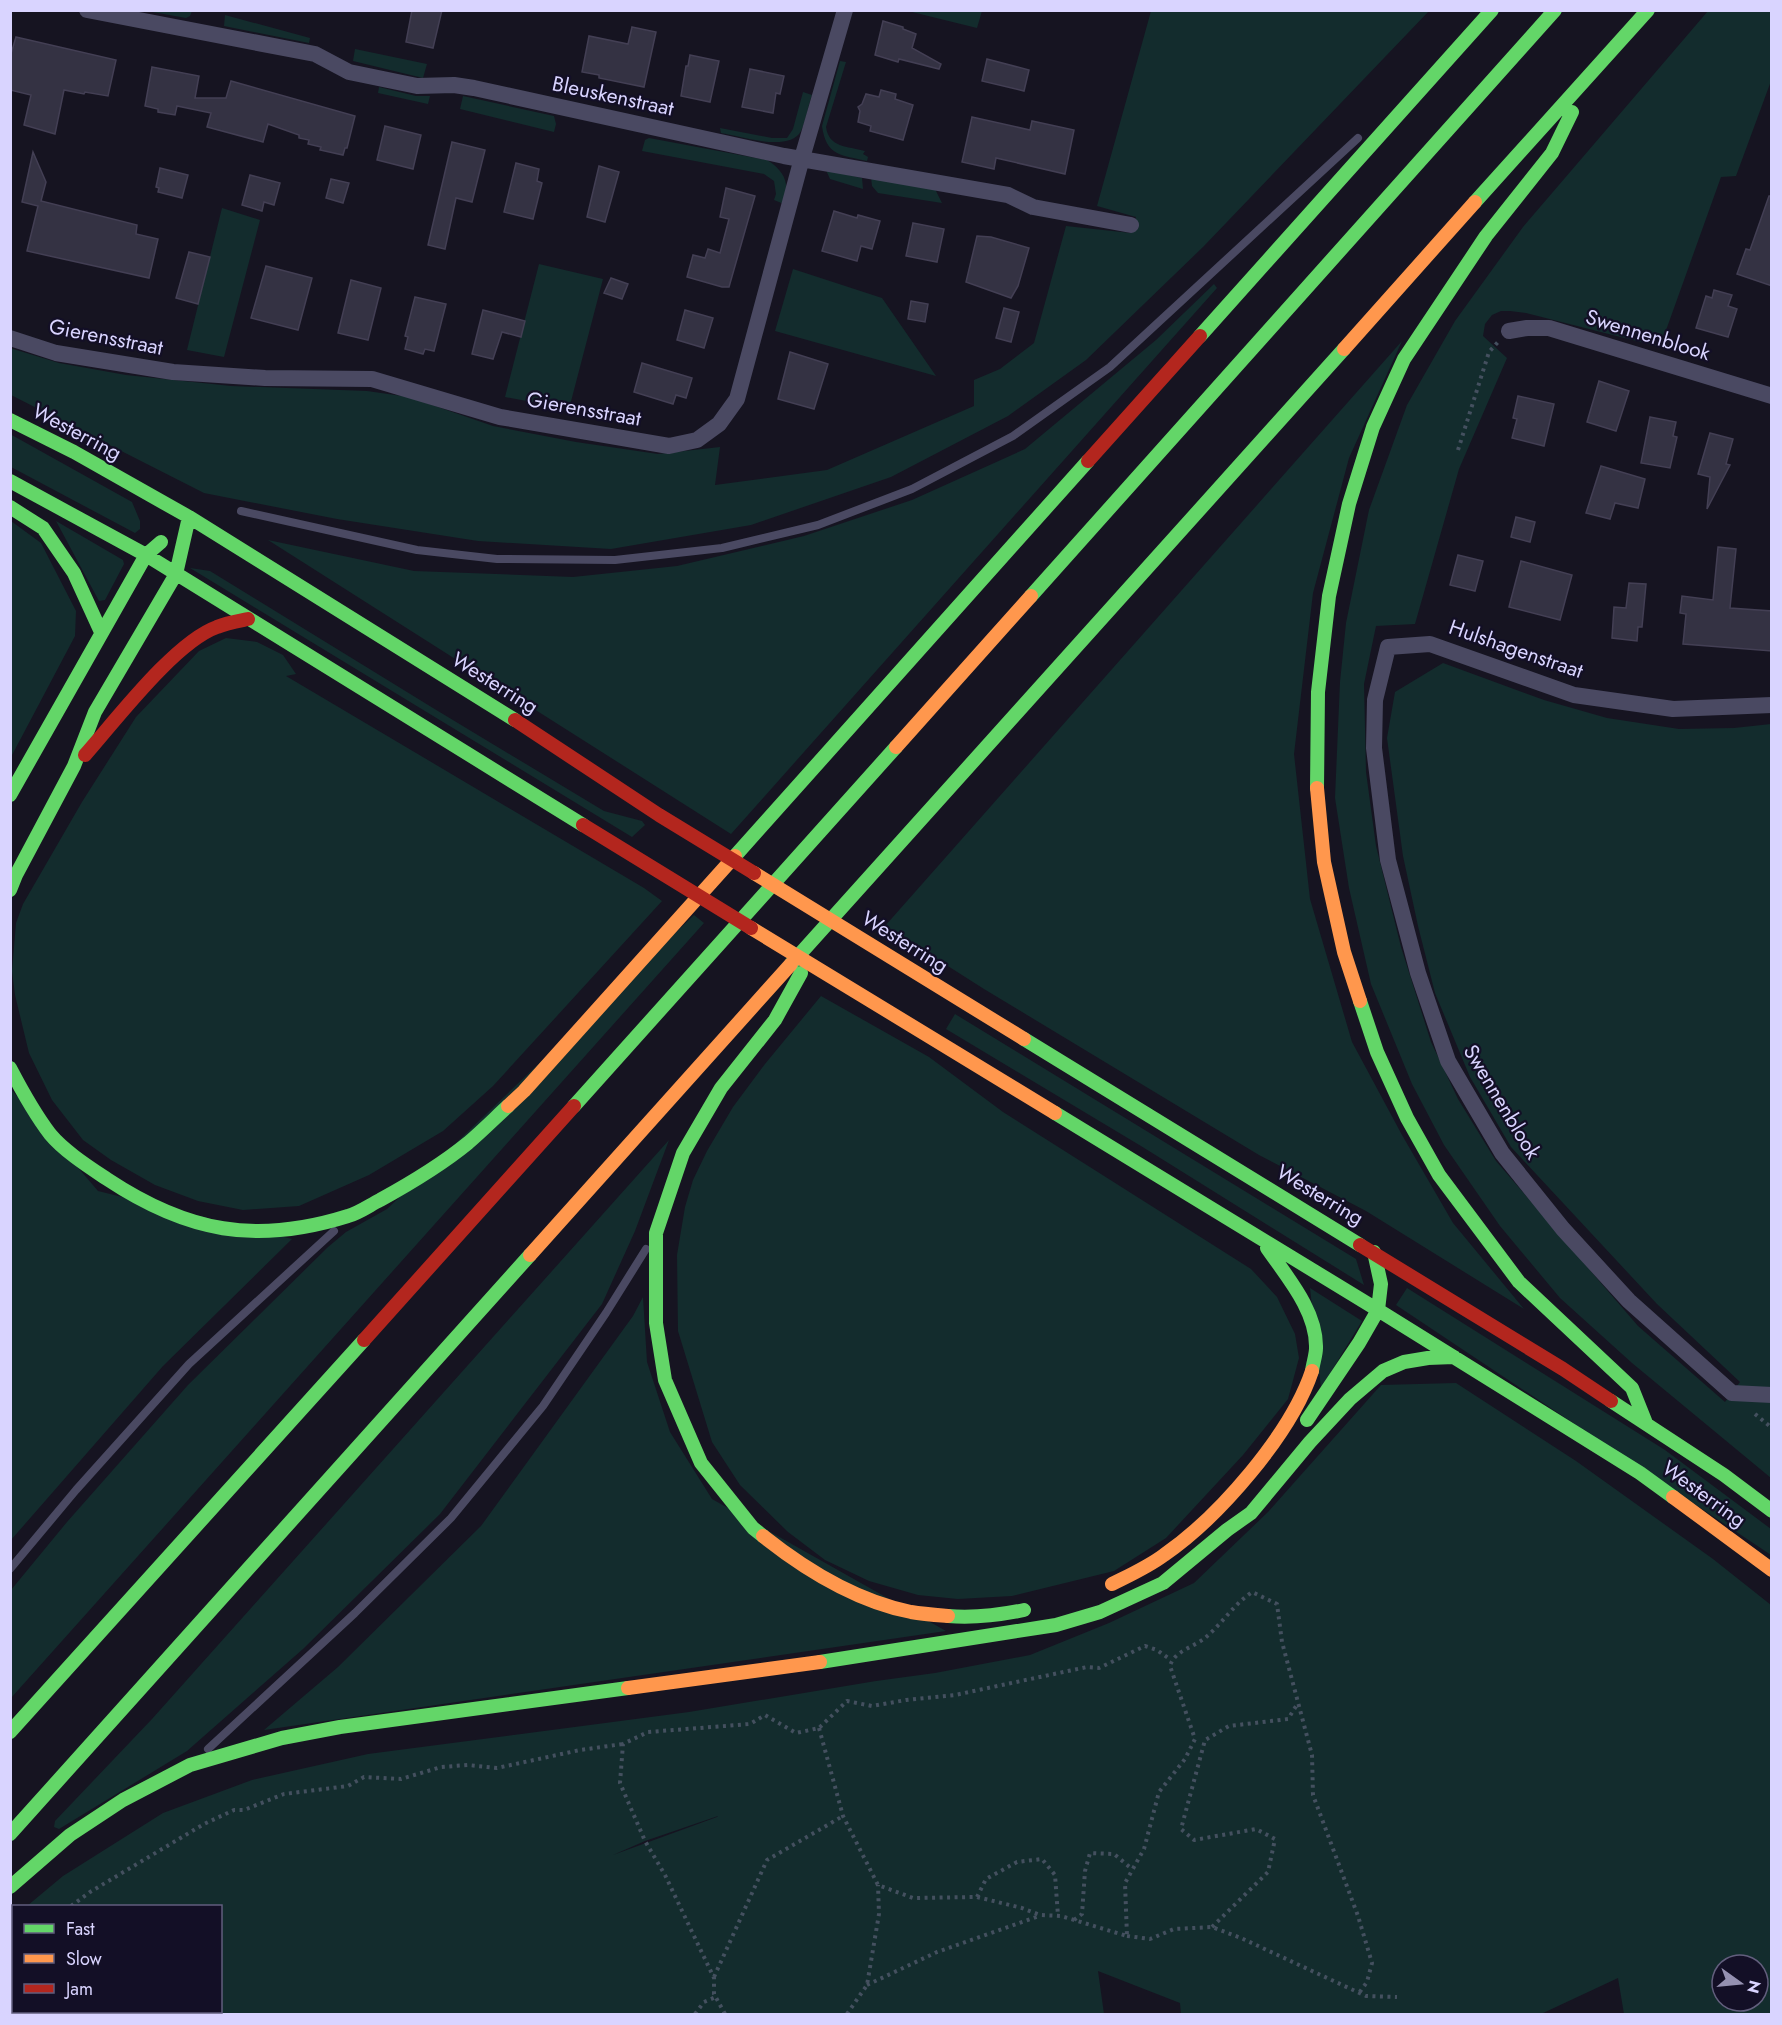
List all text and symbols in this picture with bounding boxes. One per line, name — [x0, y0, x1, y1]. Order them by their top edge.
street label: Bleuskenstraat — [549, 68, 677, 124]
street label: Swennenblook — [1582, 302, 1715, 368]
street label: Gierensstraat — [46, 311, 166, 363]
street label: Gierensstraat — [524, 384, 644, 434]
street label: Westerring — [27, 396, 127, 468]
street label: Hulshagenstraat — [1445, 612, 1587, 686]
street label: Westerring — [446, 645, 544, 721]
street label: Westerring — [856, 904, 954, 980]
street label: Swennenblook — [1456, 1039, 1549, 1166]
street label: Westerring — [1271, 1157, 1369, 1233]
street label: Westerring — [1656, 1453, 1752, 1535]
legend — [12, 1905, 222, 2013]
text: Fast — [66, 1916, 95, 1942]
text: Slow — [66, 1946, 103, 1972]
north arrow — [1710, 1953, 1770, 2013]
text: Jam — [64, 1976, 93, 2002]
text: N — [1741, 1978, 1767, 1996]

